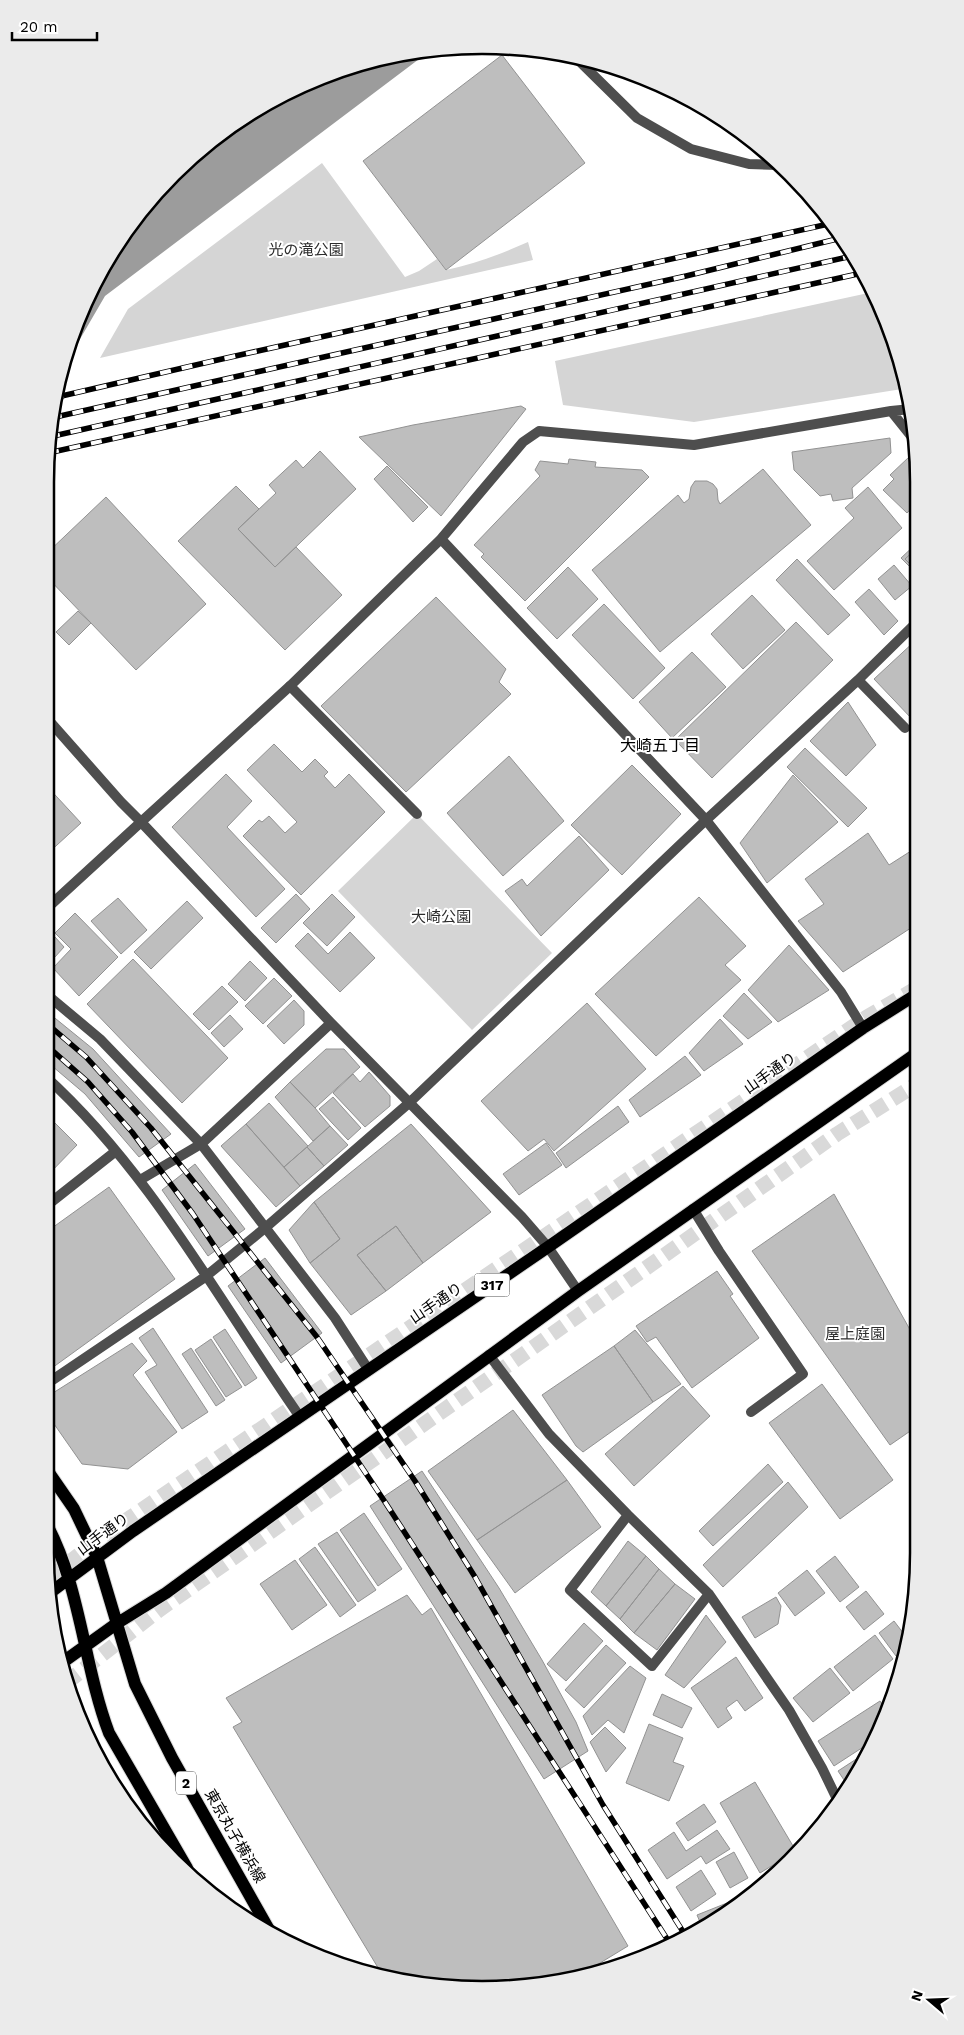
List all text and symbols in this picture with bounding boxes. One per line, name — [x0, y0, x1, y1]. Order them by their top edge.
scale bar — [12, 10, 98, 42]
text: 20 m — [20, 18, 58, 36]
park label: 光の滝公園 — [268, 241, 344, 259]
district label: 大崎五丁目 — [620, 736, 700, 755]
park label: 大崎公園 — [411, 908, 471, 926]
street label: 山手通り — [740, 1048, 800, 1098]
road number: 317 — [474, 1274, 510, 1296]
street label: 山手通り — [406, 1279, 466, 1327]
park label: 屋上庭園 — [825, 1325, 885, 1343]
street label: 山手通り — [73, 1509, 133, 1559]
road number: 2 — [176, 1772, 196, 1795]
street label: 東京丸子横浜線 — [201, 1786, 269, 1886]
north arrow — [904, 1975, 954, 2025]
text: N — [907, 1988, 926, 2003]

